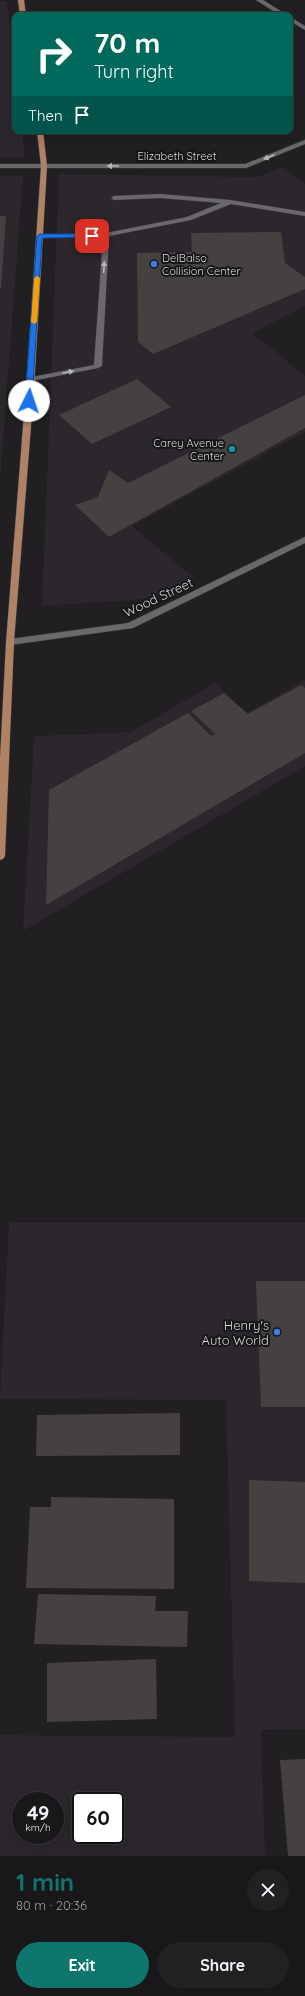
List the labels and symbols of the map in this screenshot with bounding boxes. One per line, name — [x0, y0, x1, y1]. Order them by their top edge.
street label: Elizabeth Street — [138, 149, 217, 163]
one-way arrow — [263, 153, 275, 160]
one-way arrow — [106, 163, 119, 169]
pin — [75, 219, 109, 253]
place label: DelBalso Collision Center — [162, 251, 241, 278]
marker: DelBalso Collision Center — [149, 259, 159, 269]
one-way arrow — [100, 261, 107, 273]
one-way arrow — [62, 369, 74, 375]
position arrow — [8, 380, 50, 422]
place label: Carey Avenue Center — [153, 436, 225, 463]
marker: Carey Avenue Center — [227, 444, 237, 454]
street label: Wood Street — [121, 574, 195, 620]
place label: Henry's Auto World — [202, 1317, 269, 1348]
marker: Henry's Auto World — [272, 1327, 282, 1337]
speed limit sign: 60 — [72, 1792, 124, 1844]

